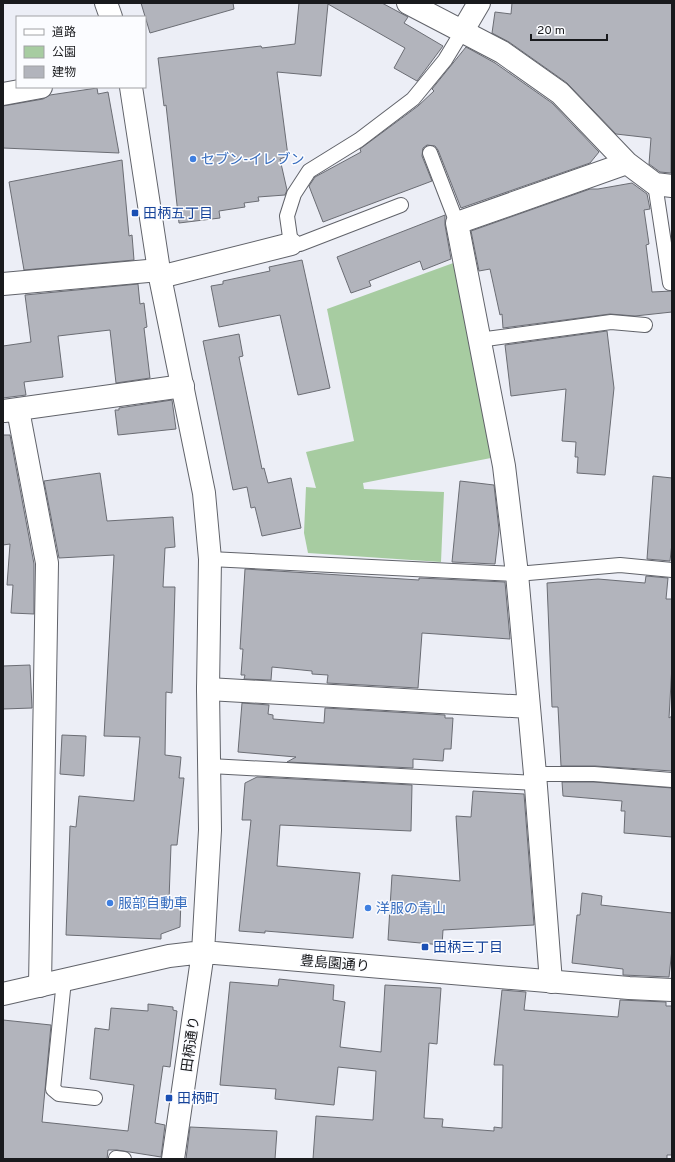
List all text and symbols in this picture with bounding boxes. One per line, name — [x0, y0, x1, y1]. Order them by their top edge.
legend — [16, 16, 146, 88]
scale bar — [531, 16, 607, 42]
text: 20 m — [537, 23, 565, 39]
text: 道路 — [52, 25, 76, 41]
text: 公園 — [52, 45, 76, 61]
text: 建物 — [52, 65, 76, 81]
place label: セブン-イレブン — [201, 151, 305, 169]
marker: セブン-イレブン — [188, 154, 198, 164]
place label: 田柄五丁目 — [143, 206, 213, 223]
marker: 田柄五丁目 — [130, 208, 140, 218]
place label: 服部自動車 — [118, 896, 188, 913]
marker: 服部自動車 — [105, 898, 115, 908]
place label: 洋服の青山 — [376, 901, 446, 918]
marker: 洋服の青山 — [363, 903, 373, 913]
place label: 田柄三丁目 — [433, 940, 503, 957]
marker: 田柄三丁目 — [420, 942, 430, 952]
street label: 豊島園通り — [299, 953, 370, 976]
street label: 田柄通り — [179, 1015, 204, 1073]
place label: 田柄町 — [177, 1091, 219, 1108]
marker: 田柄町 — [164, 1093, 174, 1103]

